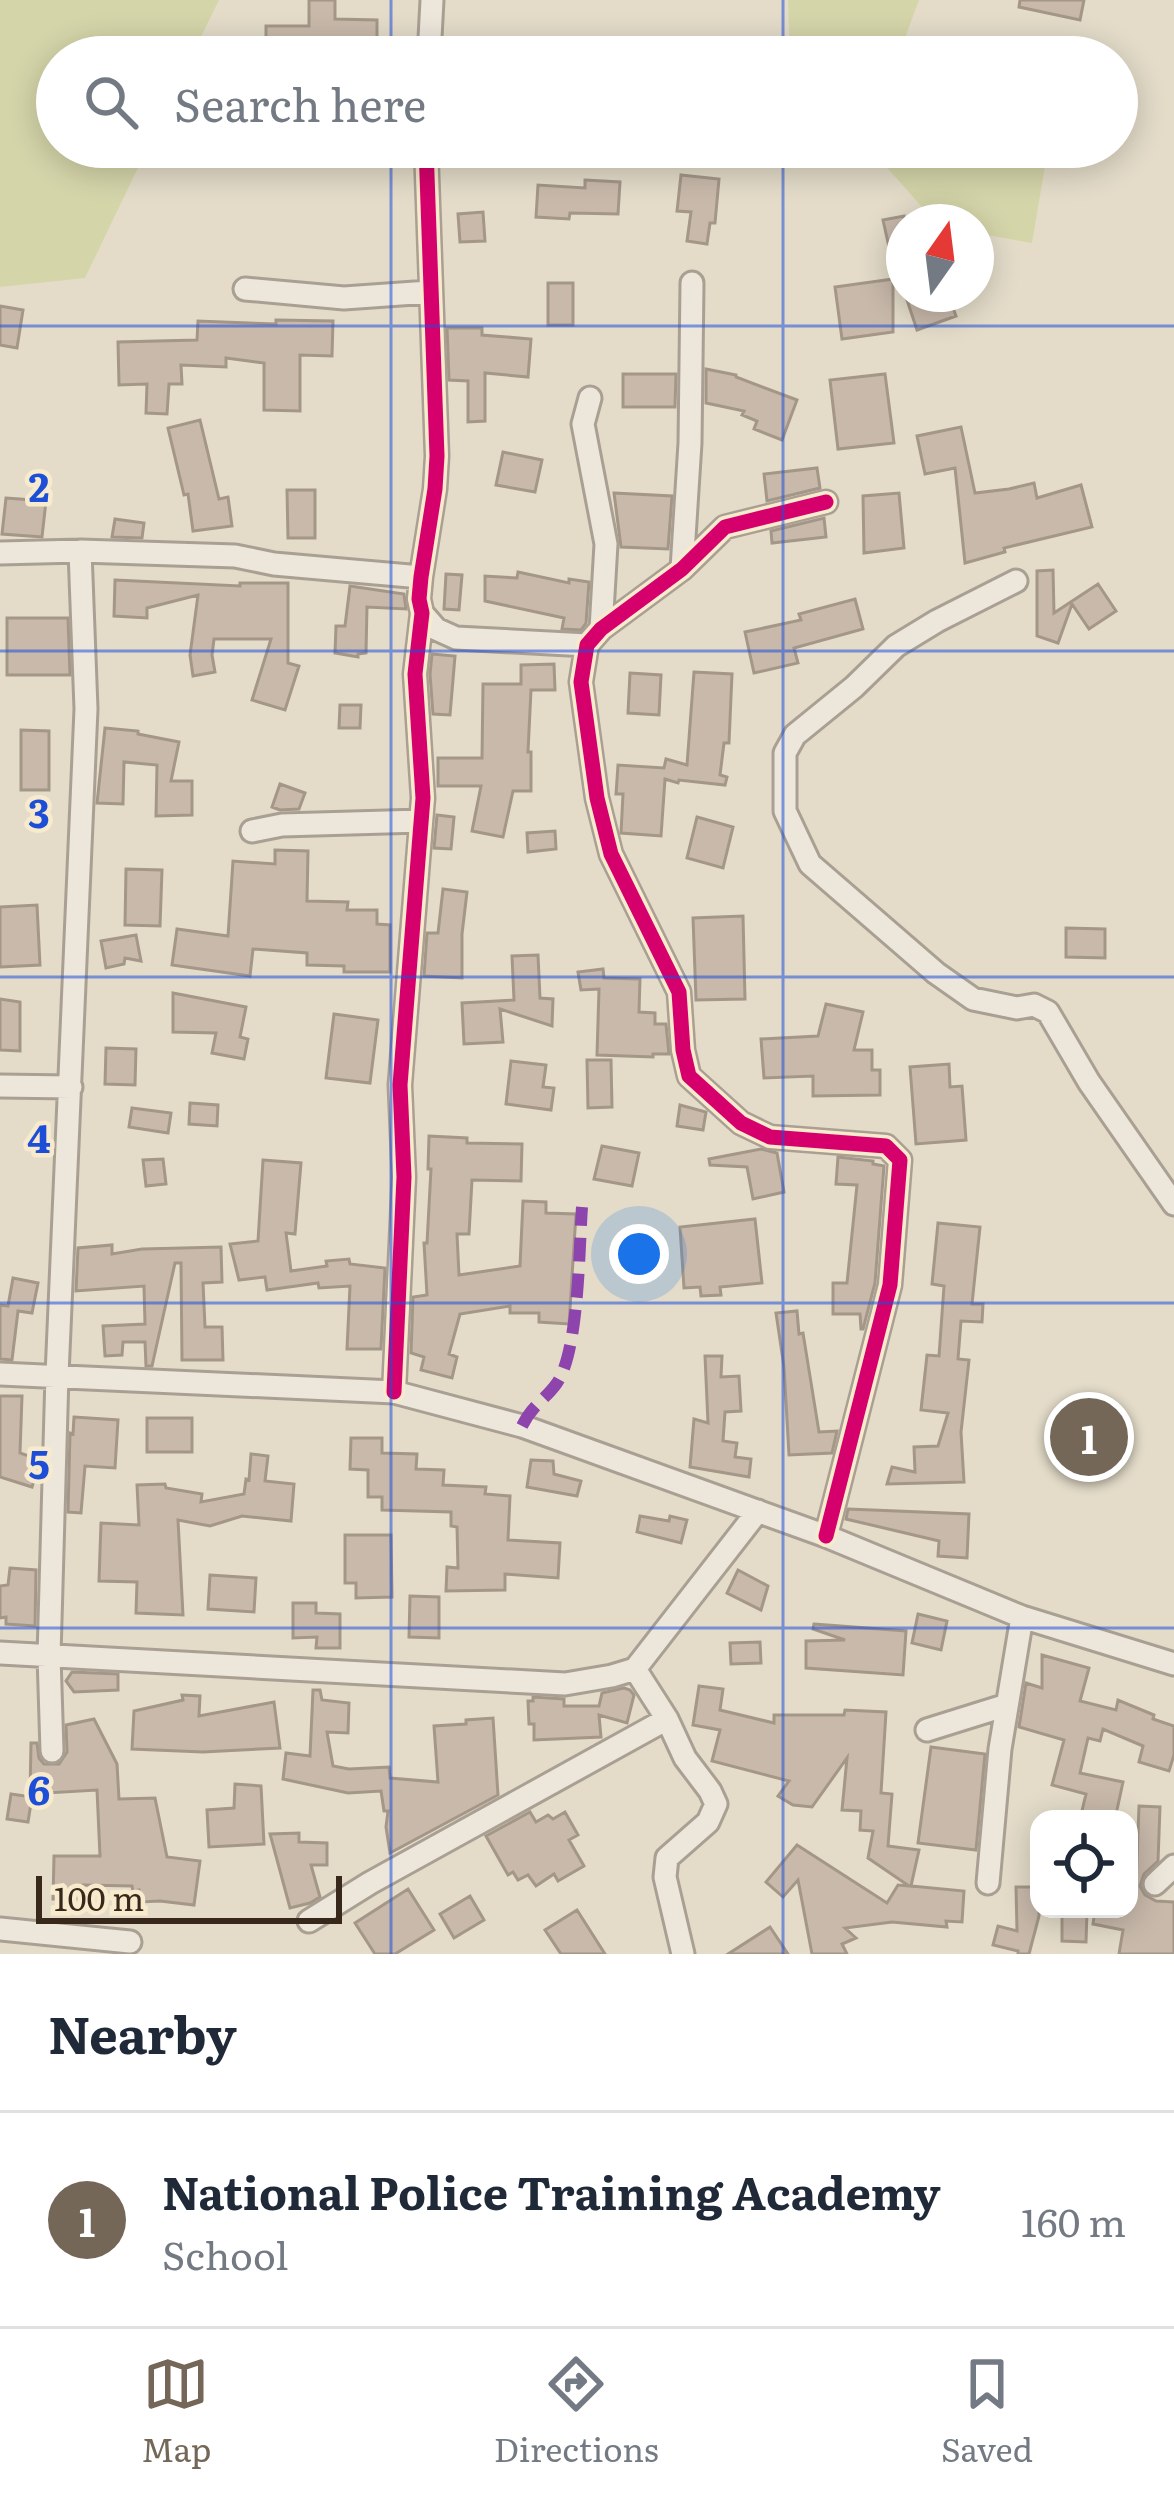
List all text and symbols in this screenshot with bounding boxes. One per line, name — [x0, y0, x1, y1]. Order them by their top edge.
search box — [36, 36, 1138, 168]
icon: search — [78, 69, 144, 135]
text: Search here — [174, 69, 426, 136]
north arrow — [886, 204, 994, 312]
text: 2 — [29, 456, 49, 514]
text: 3 — [28, 782, 50, 840]
text: 4 — [27, 1107, 51, 1165]
your location — [609, 1224, 669, 1284]
pin: 1 — [1050, 1392, 1128, 1482]
text: 5 — [28, 1433, 50, 1491]
text: 6 — [28, 1759, 50, 1817]
map controls — [1030, 1810, 1138, 1918]
button: locate — [1030, 1810, 1138, 1918]
scale bar — [36, 1870, 342, 1923]
text: 100 m — [54, 1872, 144, 1921]
text: Nearby — [48, 1994, 237, 2070]
text: National Police Training Academy — [162, 2157, 941, 2224]
text: 1 — [79, 2191, 95, 2249]
text: 160 m — [1021, 2191, 1126, 2249]
text: School — [162, 2224, 288, 2282]
tab: Map — [141, 2351, 211, 2472]
tab: Directions — [494, 2351, 659, 2472]
tab: Saved — [941, 2351, 1033, 2472]

